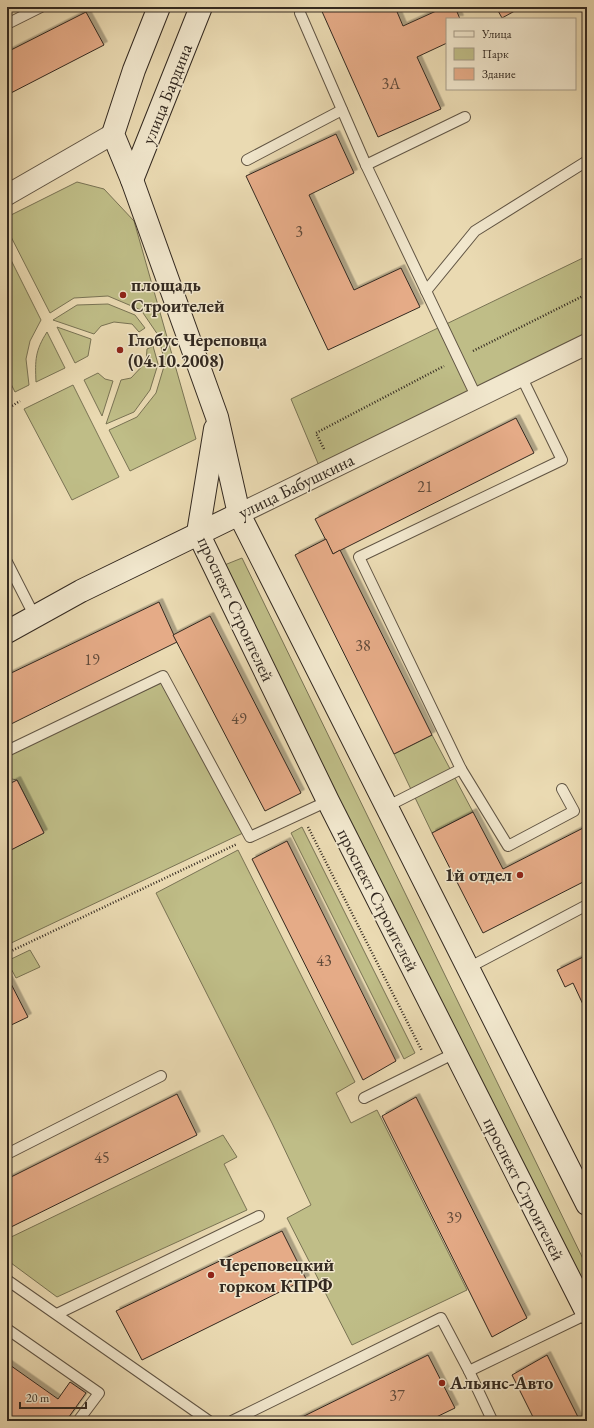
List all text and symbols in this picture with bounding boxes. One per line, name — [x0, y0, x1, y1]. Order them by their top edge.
legend — [446, 18, 576, 90]
text: Улица — [481, 26, 512, 42]
street label: улица Бардина — [136, 39, 197, 148]
text: Парк — [482, 46, 509, 62]
text: Здание — [482, 66, 516, 82]
house number: 3А — [382, 73, 401, 94]
house number: 3 — [295, 221, 303, 242]
place label: площадь Строителей — [131, 273, 225, 317]
marker: площадь Строителей — [118, 290, 128, 300]
place label: Глобус Череповца (04.10.2008) — [128, 328, 267, 372]
marker: Глобус Череповца (04.10.2008) — [115, 345, 125, 355]
street label: улица Бабушкина — [234, 447, 358, 524]
house number: 21 — [417, 476, 433, 497]
street label: проспект Строителей — [193, 533, 280, 685]
house number: 38 — [355, 635, 371, 656]
house number: 19 — [84, 649, 100, 670]
house number: 49 — [231, 708, 247, 729]
street label: проспект Строителей — [332, 824, 425, 976]
place label: 1й отдел — [445, 863, 512, 886]
marker: 1й отдел — [515, 870, 525, 880]
house number: 43 — [316, 950, 332, 971]
street label: проспект Строителей — [478, 1113, 571, 1265]
house number: 45 — [94, 1147, 110, 1168]
house number: 39 — [446, 1207, 462, 1228]
place label: Череповецкий горком КПРФ — [219, 1253, 335, 1297]
marker: Череповецкий горком КПРФ — [206, 1270, 216, 1280]
place label: Альянс-Авто — [449, 1371, 553, 1394]
marker: Альянс-Авто — [437, 1378, 447, 1388]
scale bar — [20, 1384, 86, 1410]
house number: 37 — [389, 1385, 405, 1406]
text: 20 m — [26, 1390, 50, 1406]

